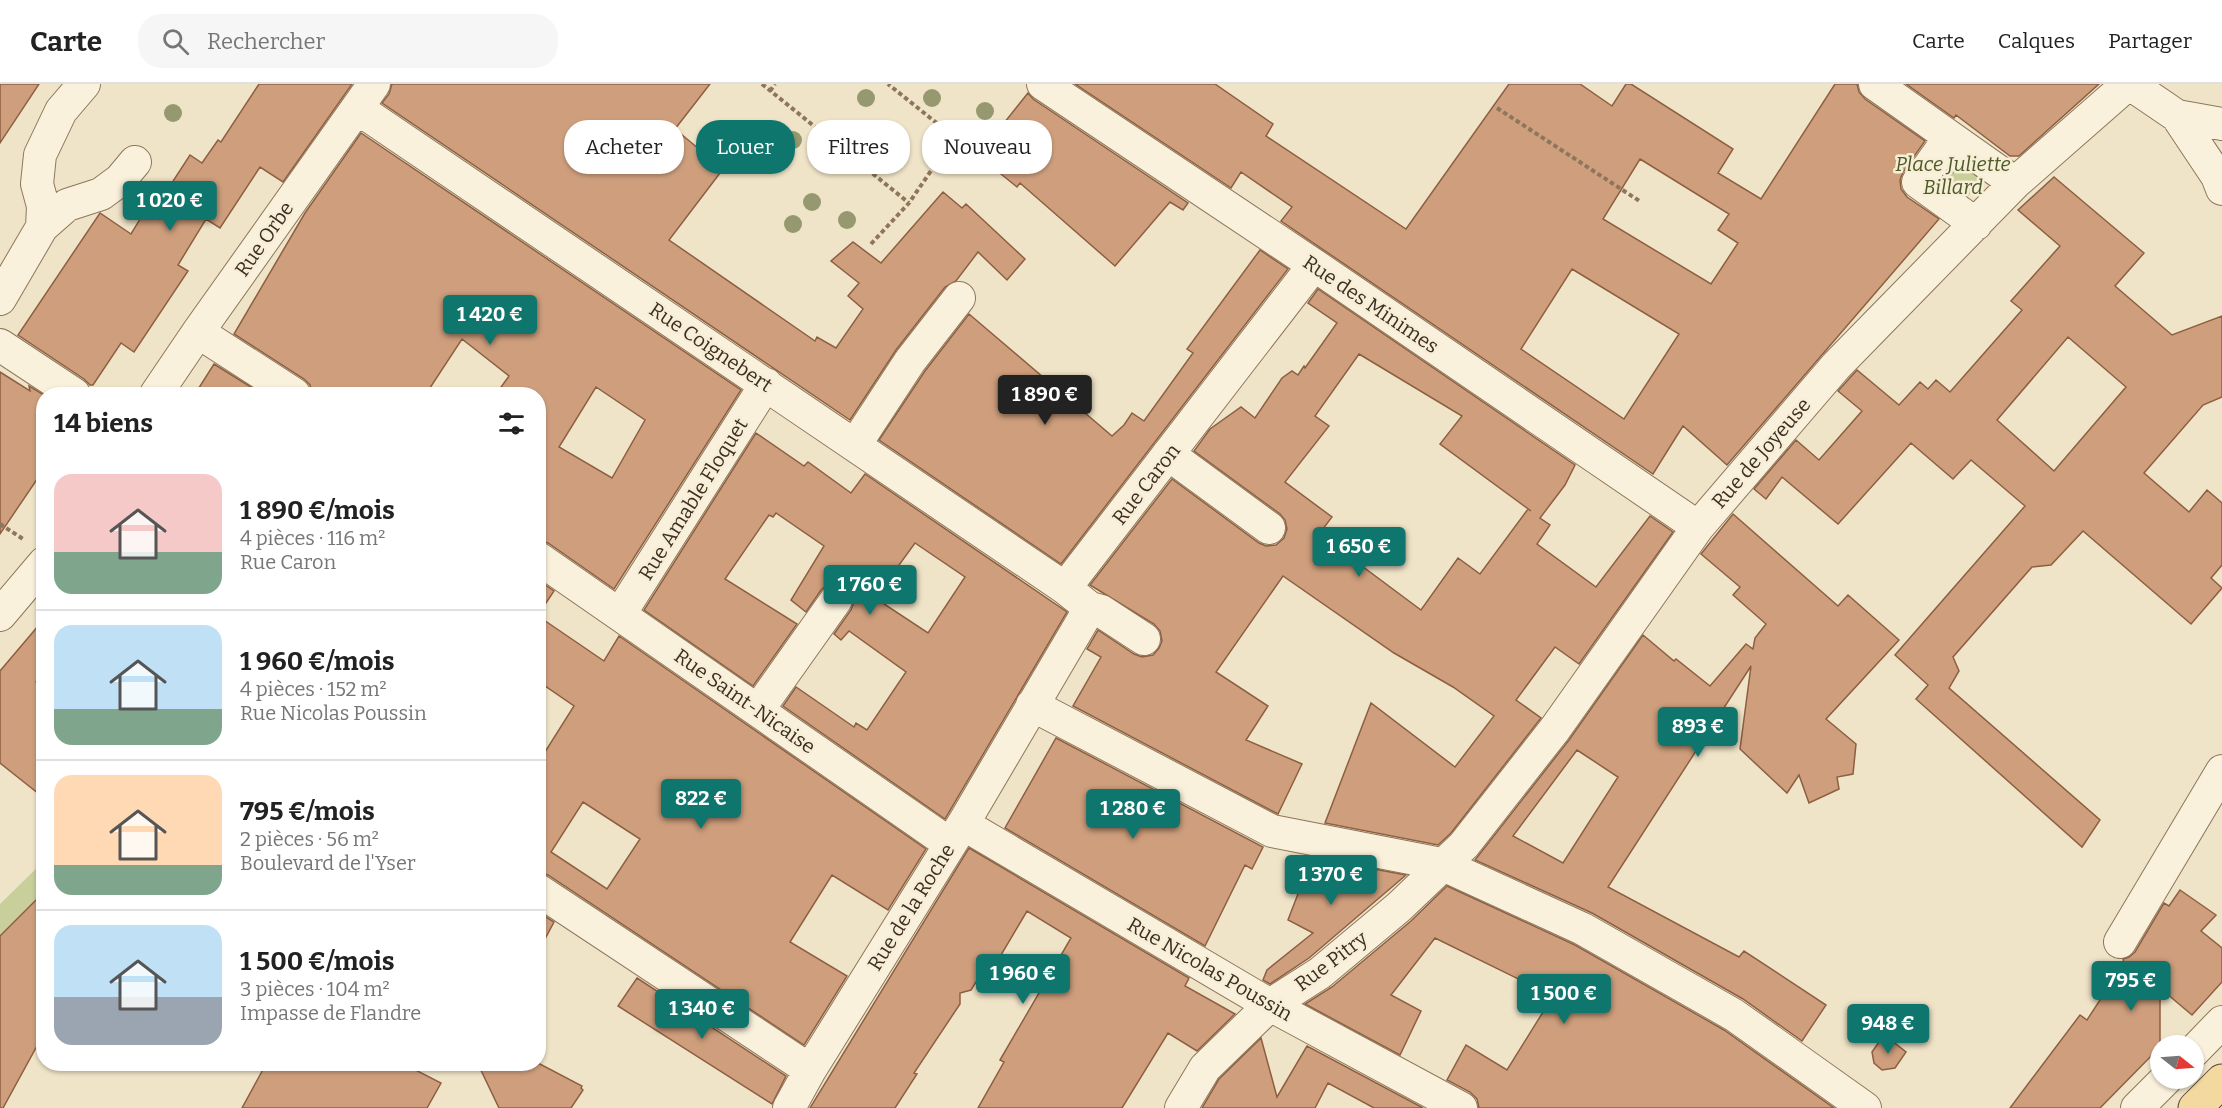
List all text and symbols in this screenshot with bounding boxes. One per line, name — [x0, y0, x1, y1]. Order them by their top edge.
search box — [138, 14, 558, 68]
text: Carte — [30, 25, 102, 58]
icon: search — [159, 25, 192, 58]
text: Rechercher — [207, 28, 325, 55]
text: Carte — [1912, 28, 1965, 54]
text: Calques — [1998, 28, 2075, 54]
text: Partager — [2108, 28, 2192, 54]
chip: Acheter — [564, 120, 684, 174]
chip: Louer — [696, 120, 795, 174]
chip: Filtres — [807, 120, 910, 174]
chip: Nouveau — [922, 120, 1052, 174]
park label: Place Juliette Billard — [1895, 152, 2011, 199]
pin: 1 020 € — [115, 181, 225, 232]
text: 1 020 € — [137, 188, 203, 212]
street label: Rue Orbe — [230, 197, 298, 281]
street label: Rue des Minimes — [1299, 250, 1443, 358]
pin: 1 420 € — [435, 295, 545, 346]
street label: Rue Coignebert — [645, 297, 777, 397]
text: 1 420 € — [457, 302, 523, 326]
pin: 1 890 € — [990, 375, 1100, 426]
text: 1 890 € — [1012, 382, 1078, 406]
street label: Rue de Joyeuse — [1707, 393, 1815, 513]
icon: filters — [495, 407, 528, 440]
text: 14 biens — [54, 408, 153, 439]
street label: Rue Amable Floquet — [633, 414, 753, 584]
street label: Rue Caron — [1107, 438, 1185, 529]
text: 1 890 €/mois — [240, 495, 395, 526]
icon: home — [102, 498, 174, 570]
text: 4 pièces · 116 m² — [240, 526, 385, 550]
pin: 1 650 € — [1304, 527, 1414, 578]
text: 1 650 € — [1327, 534, 1391, 558]
text: Rue Caron — [240, 550, 336, 574]
pin: 1 760 € — [815, 565, 925, 616]
text: 1 760 € — [838, 572, 902, 596]
street label: Rue Saint-Nicaise — [670, 643, 820, 759]
text: 1 960 €/mois — [240, 646, 395, 677]
icon: home — [102, 649, 174, 721]
text: 4 pièces · 152 m² — [240, 677, 387, 701]
text: Rue Nicolas Poussin — [240, 701, 427, 725]
pin: 893 € — [1656, 707, 1740, 758]
text: 893 € — [1672, 714, 1724, 738]
pin: 822 € — [659, 779, 743, 830]
text: 822 € — [675, 786, 727, 810]
pin: 1 280 € — [1078, 789, 1188, 840]
text: 795 €/mois — [240, 796, 375, 827]
text: 1 280 € — [1100, 796, 1166, 820]
icon: home — [102, 799, 174, 871]
text: 2 pièces · 56 m² — [240, 827, 379, 851]
street label: Rue de la Roche — [862, 839, 960, 975]
text: Boulevard de l'Yser — [240, 851, 416, 875]
pin: 1 370 € — [1276, 855, 1386, 906]
text: 1 370 € — [1299, 862, 1363, 886]
street label: Rue Nicolas Poussin — [1123, 912, 1297, 1026]
street label: Rue Pitry — [1290, 926, 1372, 996]
text: 1 500 €/mois — [240, 946, 395, 977]
icon: home — [102, 949, 174, 1021]
pin: 1 960 € — [968, 954, 1078, 1005]
text: 1 960 € — [990, 961, 1056, 985]
pin: 795 € — [2089, 961, 2173, 1012]
text: 795 € — [2106, 968, 2156, 992]
pin: 1 500 € — [1509, 974, 1619, 1025]
text: 3 pièces · 104 m² — [240, 977, 390, 1001]
text: 1 500 € — [1531, 981, 1597, 1005]
pin: 1 340 € — [647, 989, 757, 1040]
text: 1 340 € — [669, 996, 735, 1020]
text: Impasse de Flandre — [240, 1001, 421, 1025]
pin: 948 € — [1846, 1004, 1930, 1055]
text: 948 € — [1861, 1011, 1915, 1035]
north arrow — [2150, 1035, 2204, 1089]
map controls — [2150, 1035, 2204, 1089]

